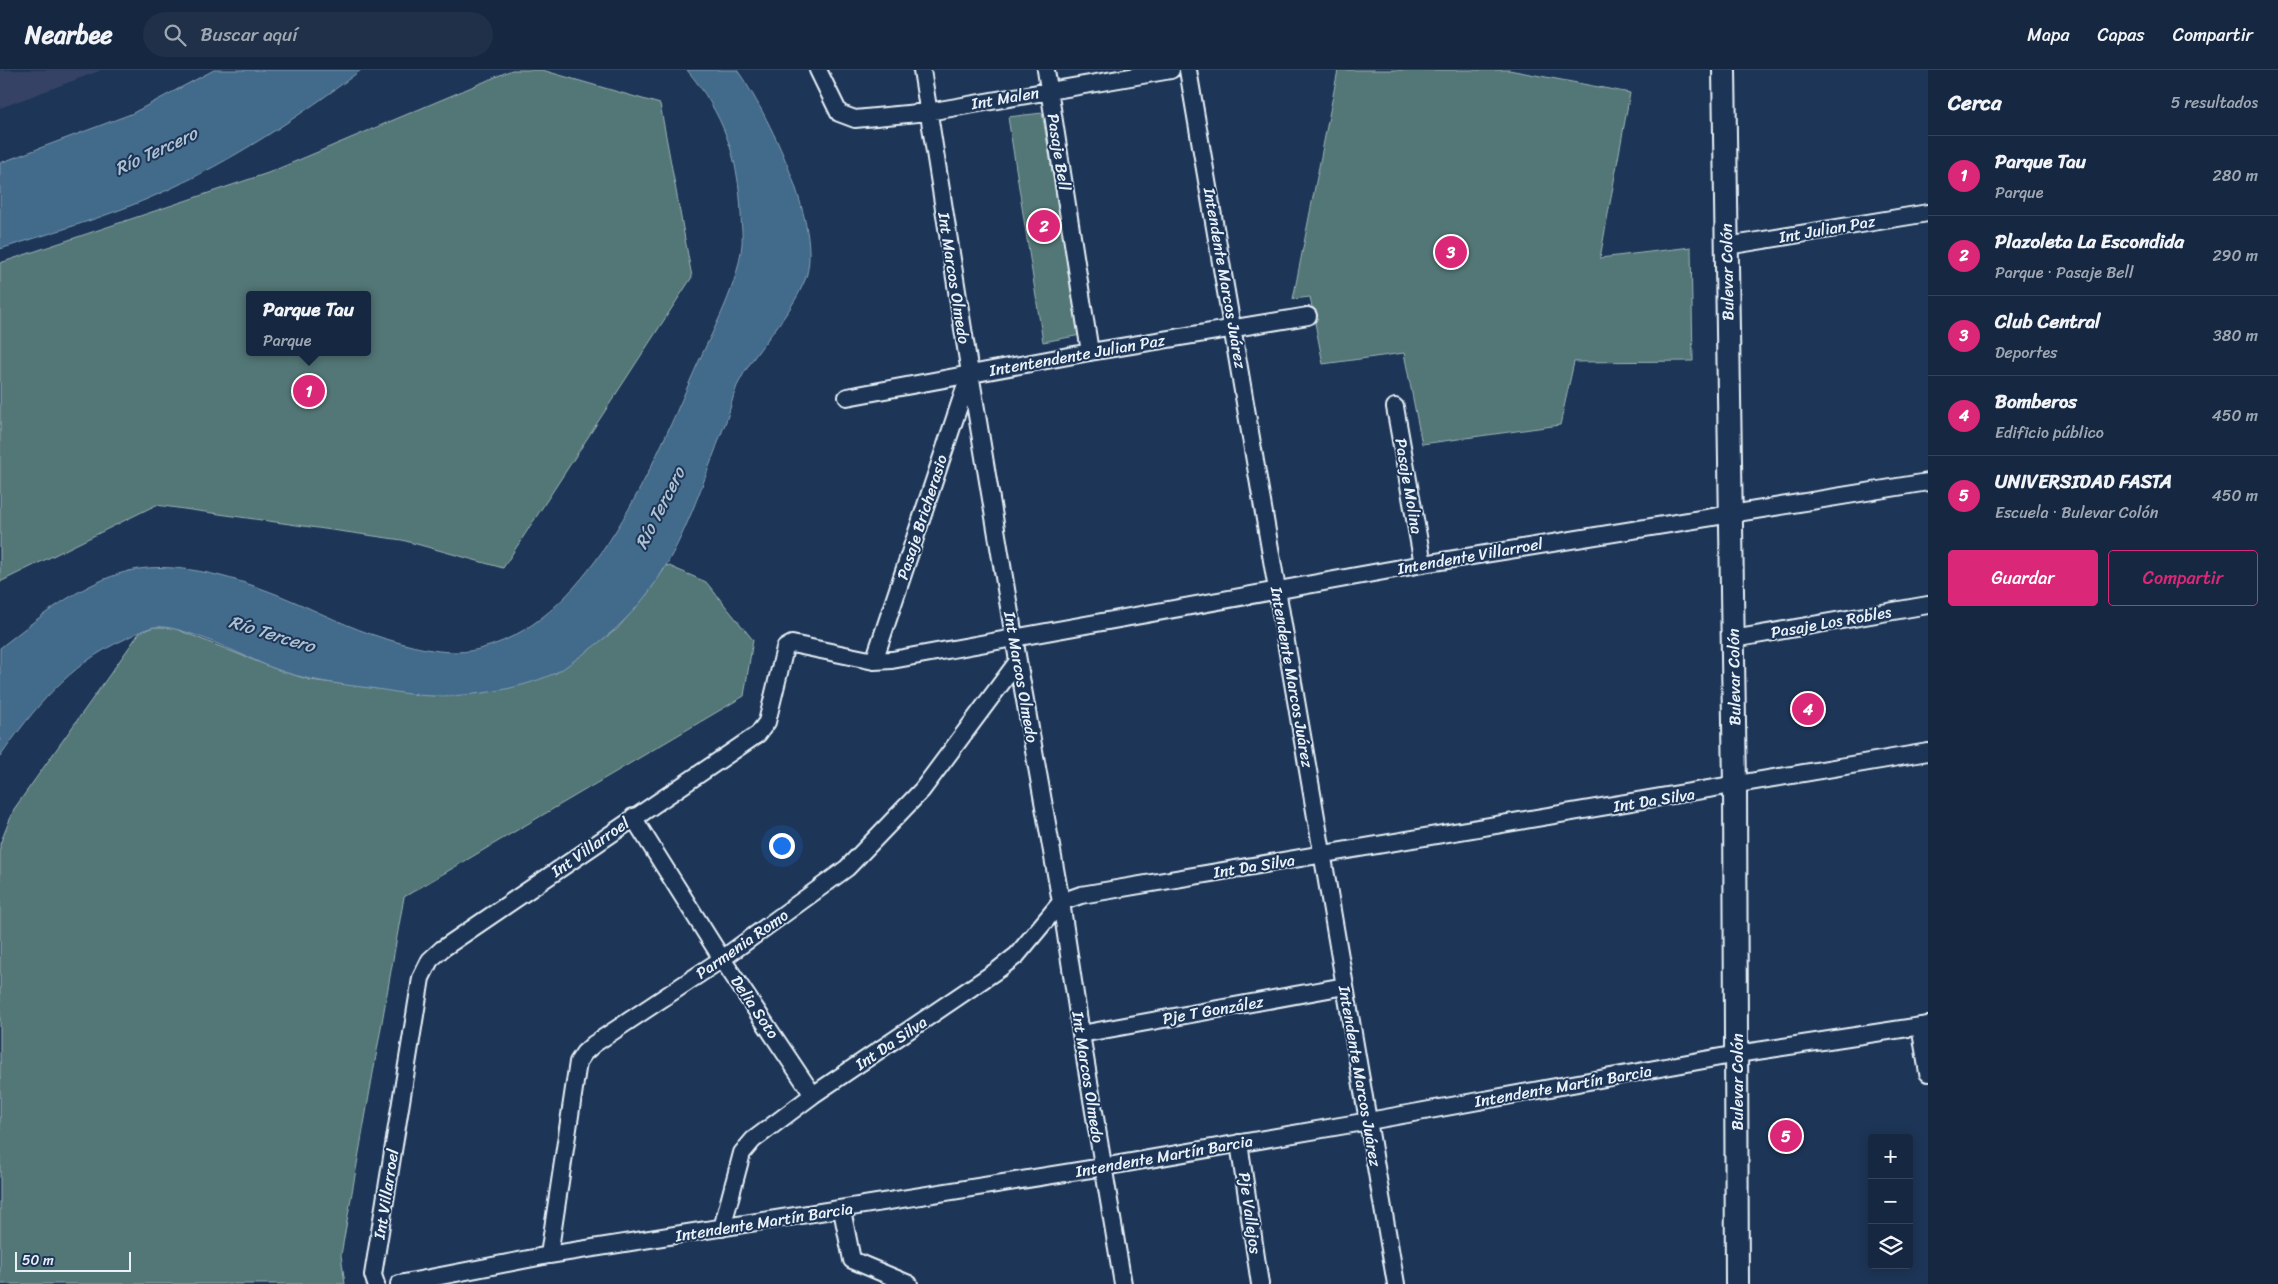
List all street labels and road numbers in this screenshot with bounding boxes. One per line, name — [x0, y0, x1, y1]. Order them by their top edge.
street label: Int Malen — [968, 78, 1042, 118]
street label: Pasaje Bell — [1039, 111, 1079, 193]
street label: Intendente Marcos Juárez — [1195, 184, 1255, 371]
street label: Int Julian Paz — [1776, 206, 1878, 252]
street label: Int Marcos Olmedo — [929, 209, 979, 346]
street label: Bulevar Colón — [1712, 223, 1742, 321]
street label: Intentendente Julian Paz — [986, 325, 1168, 385]
street label: Pasaje Molina — [1386, 436, 1432, 536]
street label: Pasaje Bricherasio — [888, 451, 956, 583]
street label: Intendente Villarroel — [1394, 529, 1546, 583]
street label: Intendente Marcos Juárez — [1262, 583, 1322, 770]
street label: Pasaje Los Robles — [1768, 597, 1894, 647]
street label: Int Marcos Olmedo — [995, 608, 1047, 745]
street label: Bulevar Colón — [1719, 628, 1749, 726]
street label: Int Da Silva — [1610, 779, 1697, 821]
street label: Int Villarroel — [544, 809, 636, 886]
street label: Int Da Silva — [1210, 845, 1297, 887]
street label: Parmenia Romo — [689, 901, 795, 987]
street label: Delia Soto — [723, 969, 787, 1045]
street label: Intendente Marcos Juárez — [1330, 982, 1390, 1169]
street label: Pje T González — [1160, 987, 1266, 1033]
street label: Int Da Silva — [848, 1008, 933, 1079]
street label: Int Marcos Olmedo — [1063, 1008, 1113, 1145]
street label: Bulevar Colón — [1723, 1033, 1752, 1131]
street label: Intendente Martín Barcia — [1471, 1056, 1654, 1116]
street label: Intendente Martín Barcia — [1072, 1126, 1255, 1186]
street label: Int Villarroel — [364, 1146, 408, 1242]
street label: Pje Vallejos — [1230, 1170, 1270, 1256]
street label: Intendente Martín Barcia — [672, 1194, 855, 1251]

